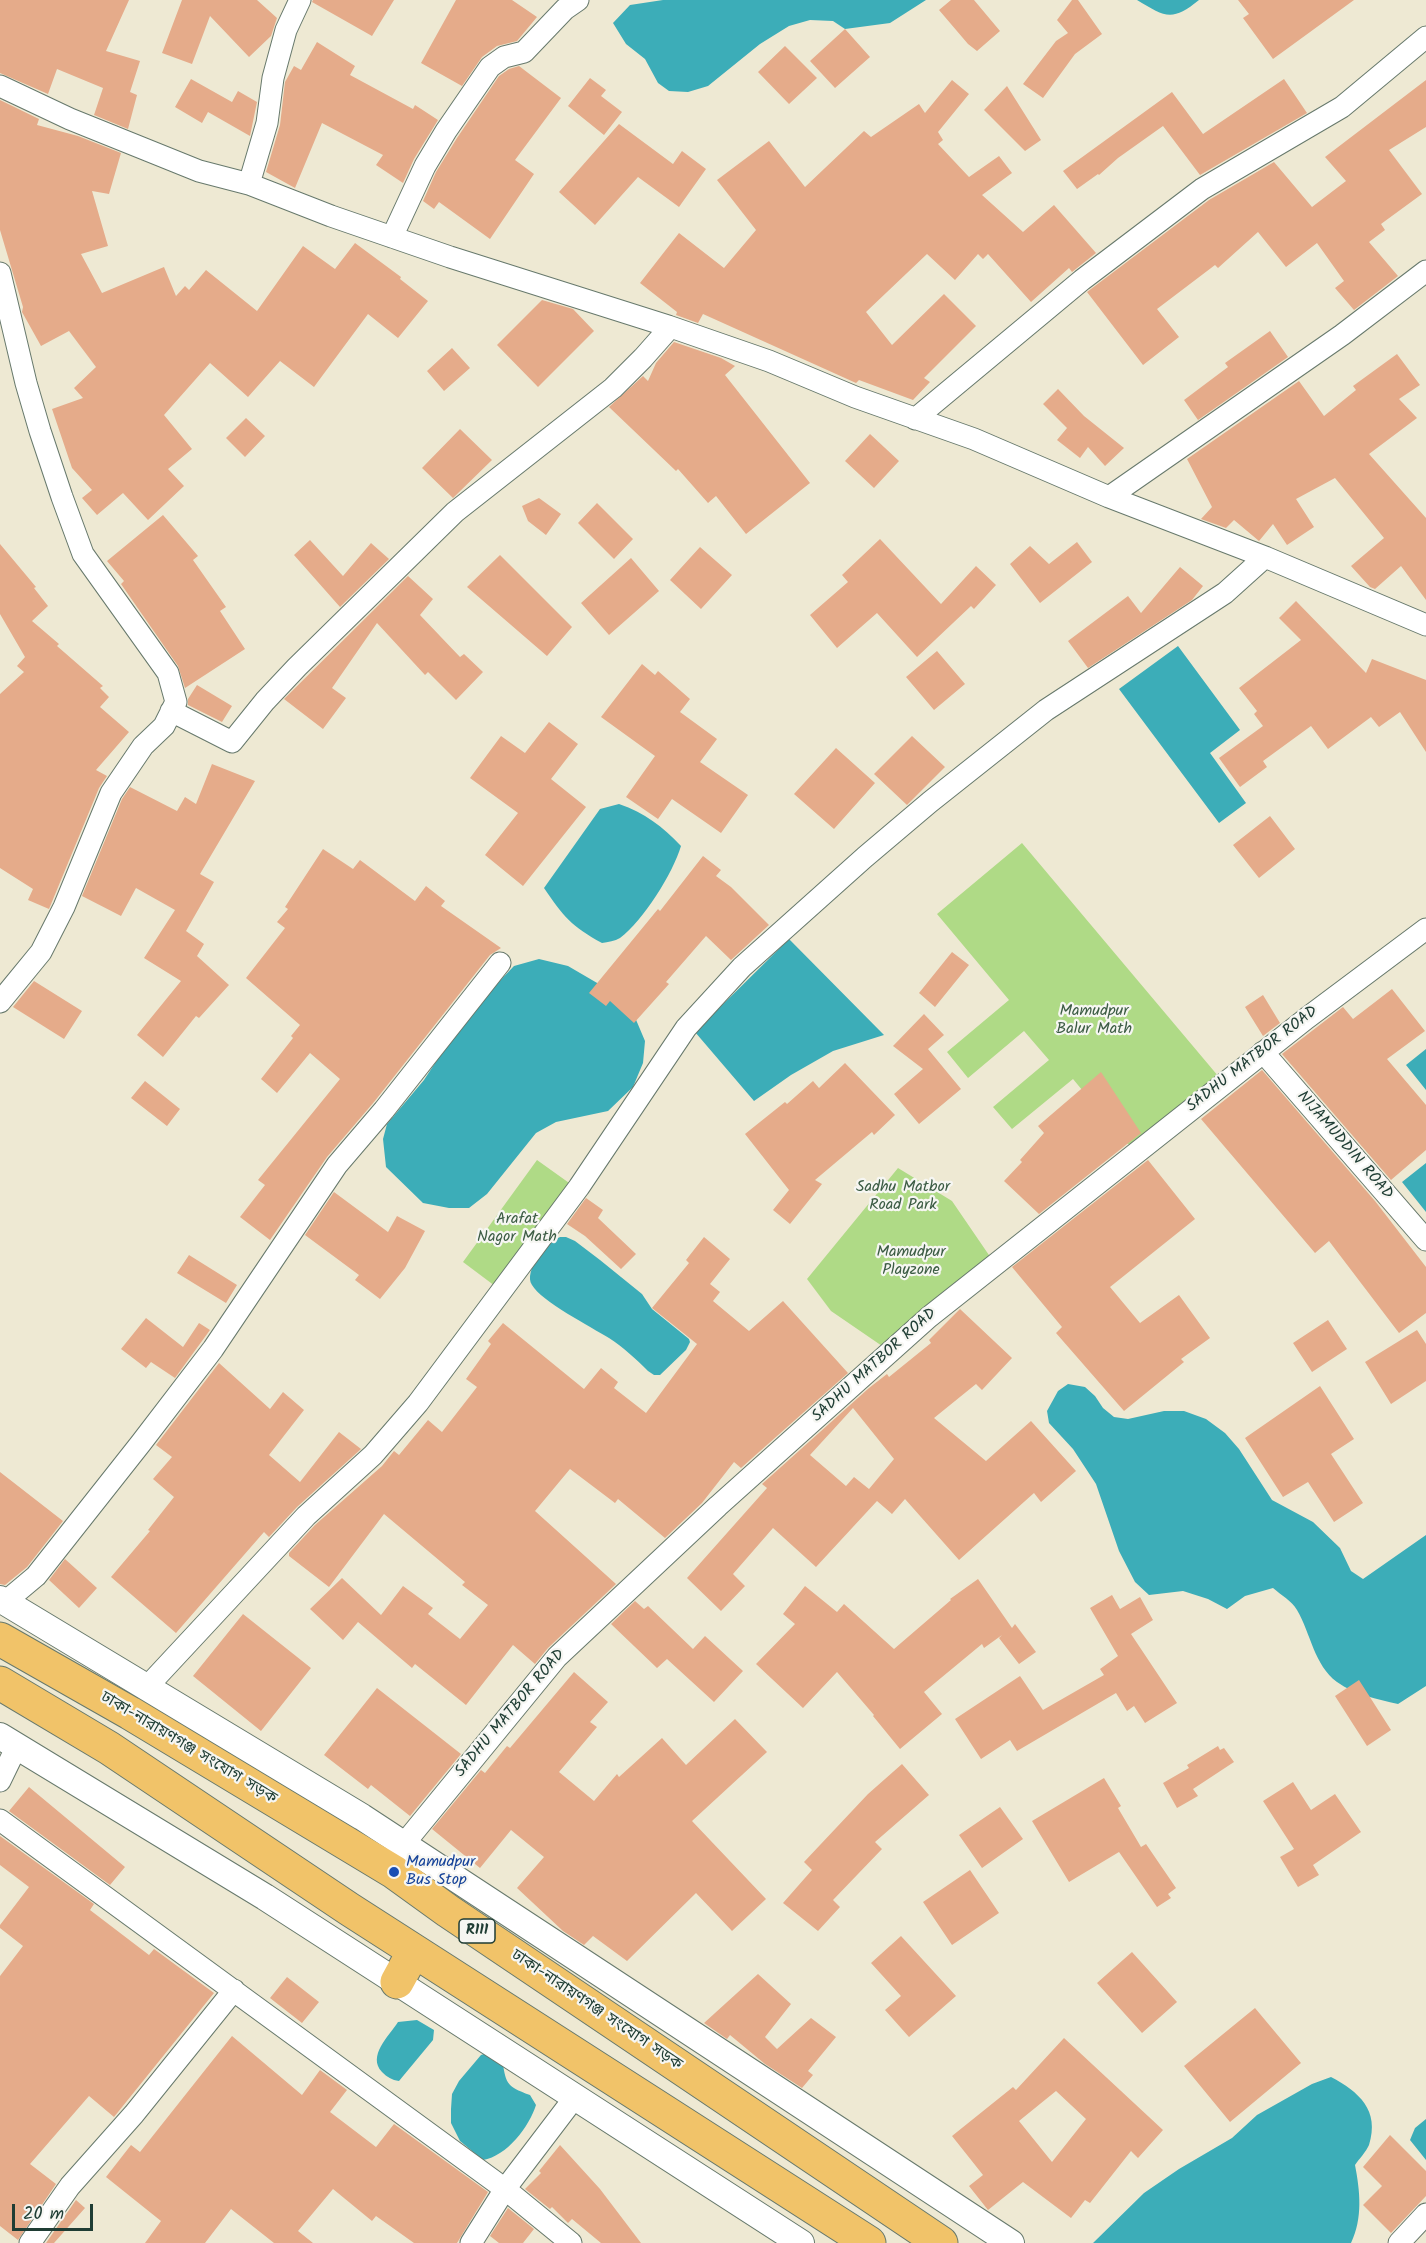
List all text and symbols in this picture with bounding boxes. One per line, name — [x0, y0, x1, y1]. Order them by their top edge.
park label: Mamudpur Balur Math — [1056, 1002, 1132, 1040]
street label: SADHU MATBOR ROAD — [1184, 1003, 1322, 1117]
street label: NIJAMUDDIN ROAD — [1292, 1088, 1396, 1204]
park label: Sadhu Matbor Road Park — [856, 1178, 950, 1216]
park label: Arafat Nagor Math — [477, 1210, 557, 1248]
park label: Mamudpur Playzone — [876, 1243, 946, 1281]
street label: SADHU MATBOR ROAD — [809, 1305, 941, 1427]
street label: SADHU MATBOR ROAD — [452, 1646, 570, 1782]
street label: ঢাকা-নারায়ণগঞ্জ সংযোগ সড়ক — [96, 1689, 280, 1809]
place label: Mamudpur Bus Stop — [406, 1853, 475, 1891]
marker: Mamudpur Bus Stop — [387, 1865, 401, 1879]
road number: R111 — [459, 1919, 495, 1943]
street label: ঢাকা-নারায়ণগঞ্জ সংযোগ সড়ক — [507, 1947, 685, 2075]
scale bar — [15, 2192, 96, 2230]
text: 20 m — [23, 2200, 64, 2229]

